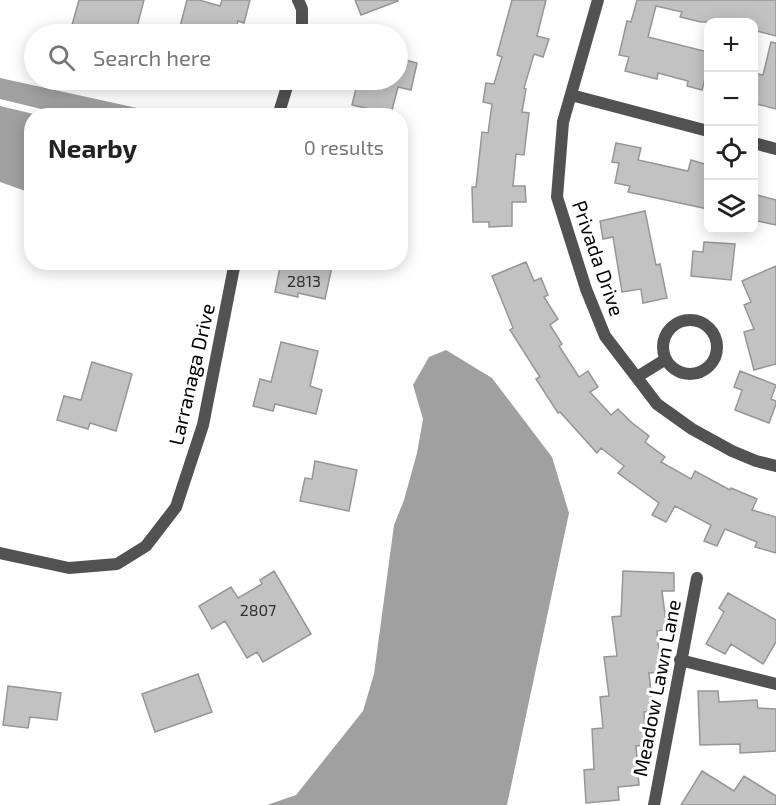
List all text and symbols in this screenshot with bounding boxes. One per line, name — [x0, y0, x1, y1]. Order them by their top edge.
map controls — [704, 18, 758, 234]
button: + — [704, 18, 758, 72]
search box — [24, 24, 408, 90]
icon: search — [45, 41, 78, 74]
text: Search here — [93, 44, 211, 70]
button: − — [704, 72, 758, 126]
button: locate — [704, 126, 758, 180]
text: Nearby — [48, 132, 137, 163]
text: 0 results — [304, 135, 384, 159]
button: layers — [704, 180, 758, 234]
street label: Privada Drive — [568, 197, 630, 319]
house number: 2813 — [287, 271, 321, 290]
street label: Larranaga Drive — [163, 301, 219, 447]
street label: Meadow Lawn Lane — [627, 597, 685, 779]
house number: 2807 — [240, 600, 276, 619]

